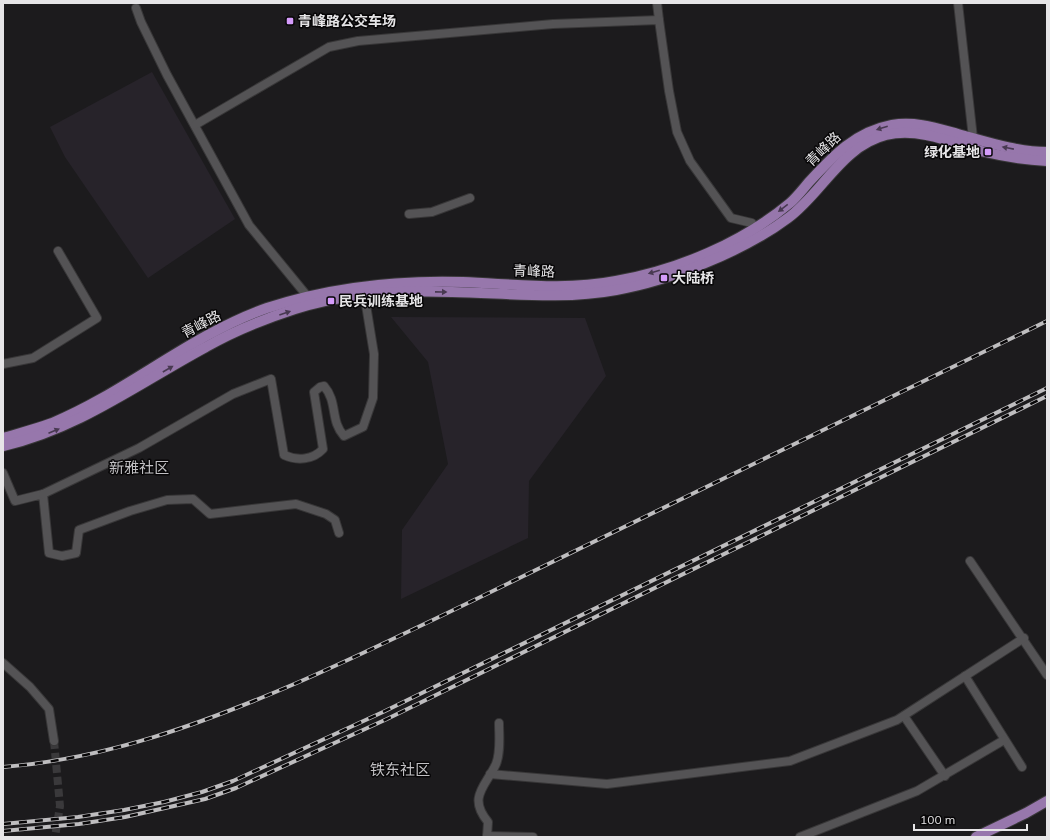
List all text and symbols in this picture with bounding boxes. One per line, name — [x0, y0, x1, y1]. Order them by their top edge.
place label: 青峰路公交车场 — [298, 12, 396, 30]
marker: 青峰路公交车场 — [285, 16, 295, 26]
one-way arrow — [876, 125, 888, 131]
street label: 青峰路 — [802, 128, 844, 170]
place label: 绿化基地 — [924, 143, 980, 161]
one-way arrow — [1002, 144, 1015, 150]
marker: 绿化基地 — [983, 147, 993, 157]
one-way arrow — [777, 204, 788, 213]
street label: 青峰路 — [513, 261, 555, 281]
one-way arrow — [648, 269, 661, 275]
place label: 大陆桥 — [672, 269, 714, 287]
marker: 大陆桥 — [659, 273, 669, 283]
one-way arrow — [435, 289, 448, 295]
place label: 民兵训练基地 — [339, 292, 423, 310]
marker: 民兵训练基地 — [326, 296, 336, 306]
street label: 青峰路 — [178, 306, 224, 342]
one-way arrow — [279, 309, 291, 315]
one-way arrow — [162, 365, 174, 372]
one-way arrow — [48, 427, 60, 433]
district label: 新雅社区 — [109, 458, 169, 477]
district label: 铁东社区 — [370, 760, 430, 779]
scale bar — [914, 806, 1027, 832]
text: 100 m — [920, 812, 955, 827]

